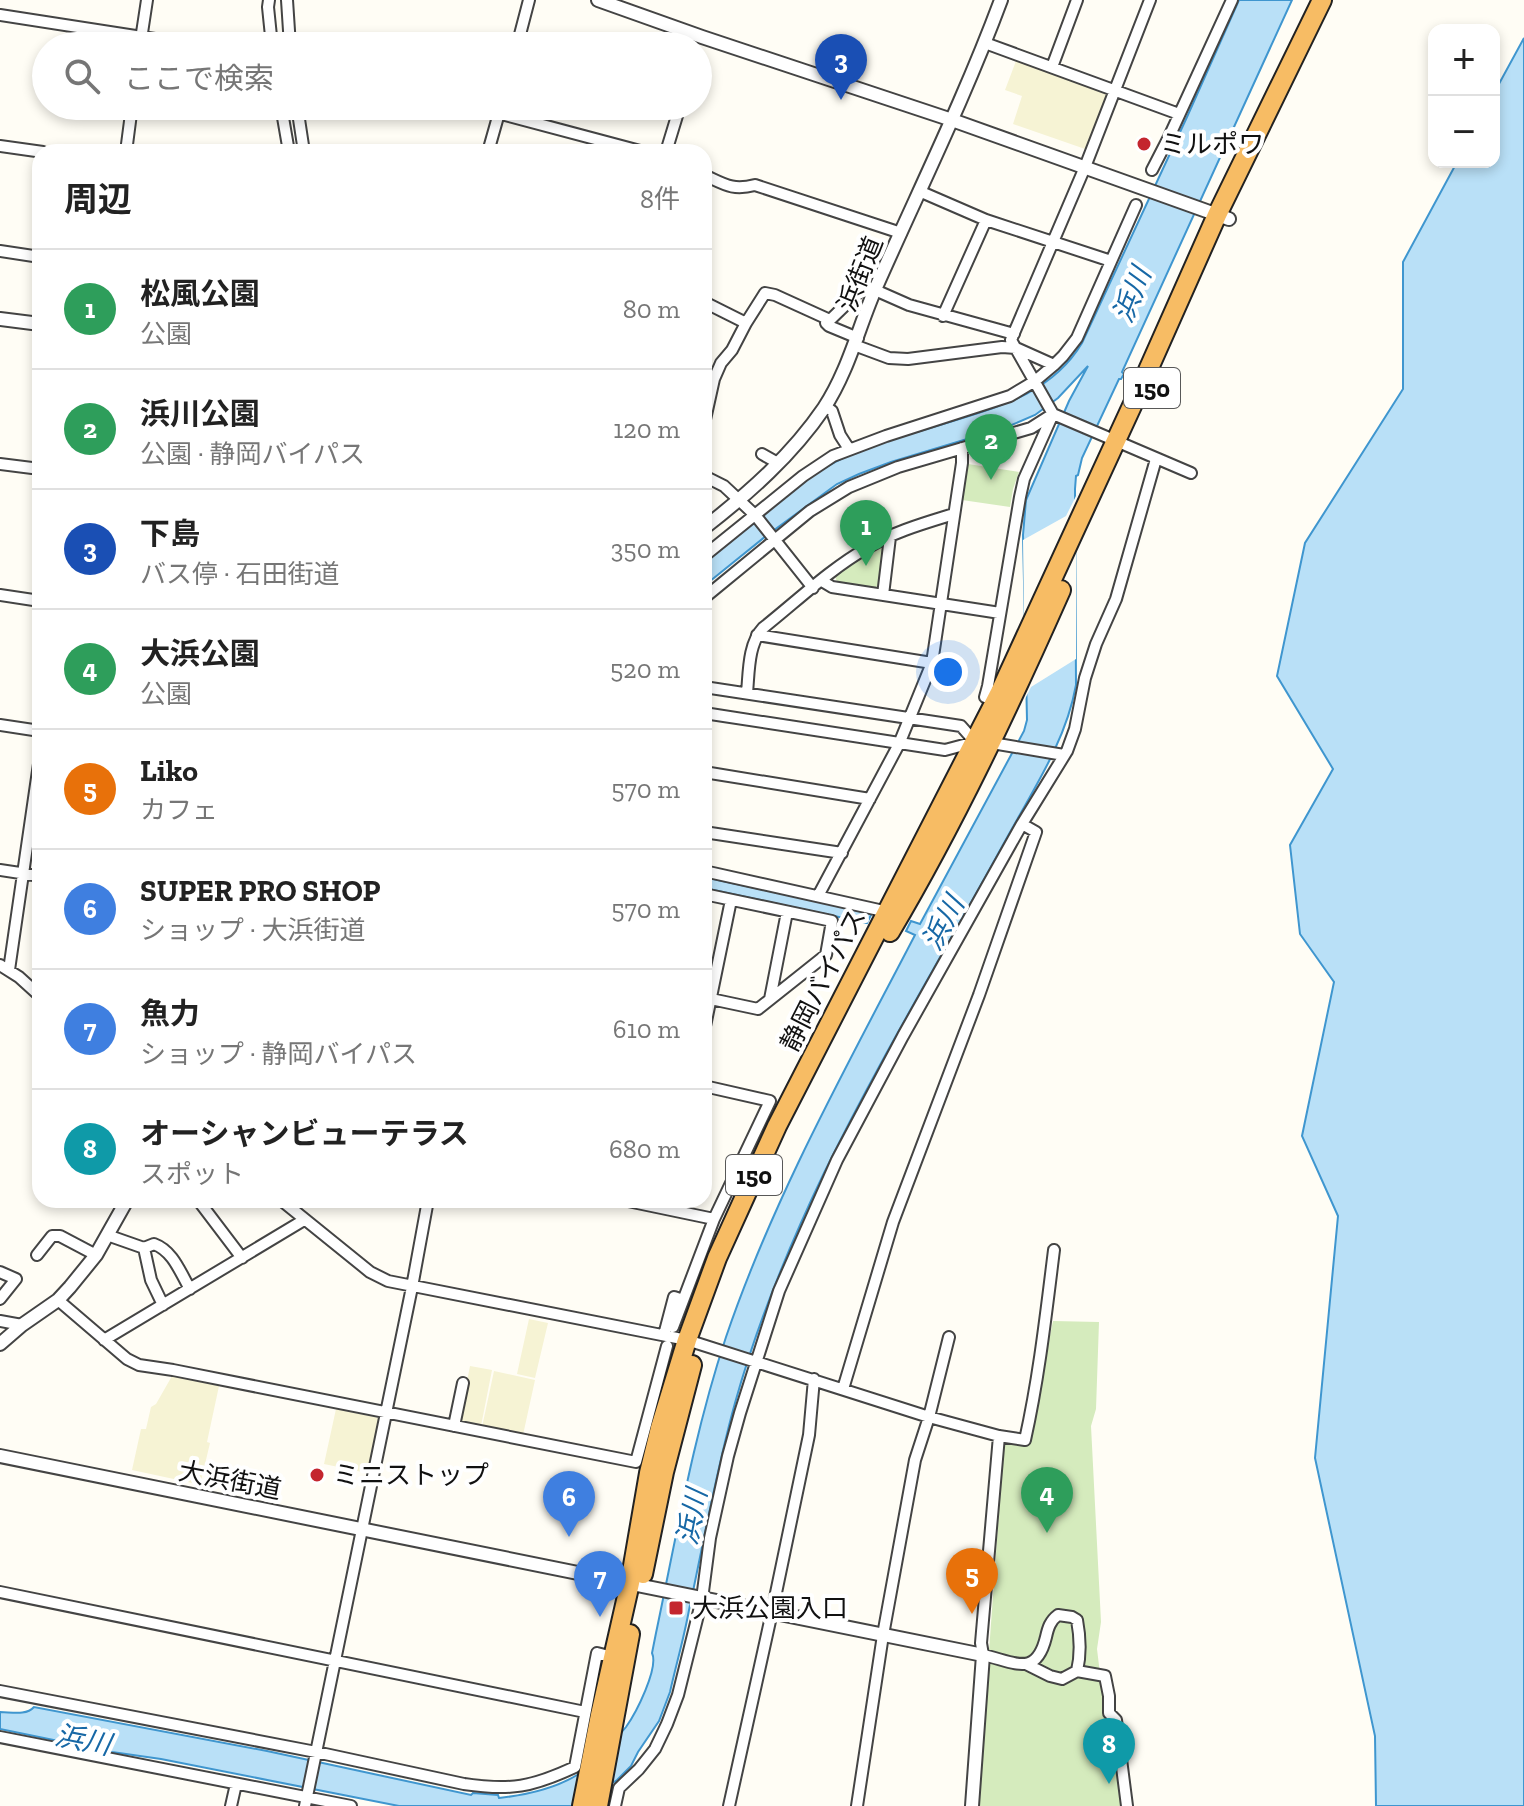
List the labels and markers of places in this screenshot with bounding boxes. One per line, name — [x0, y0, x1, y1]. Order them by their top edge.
pin: 3 — [815, 34, 867, 100]
place label: ミルポワ — [1160, 128, 1264, 160]
marker: ミルポワ — [1135, 135, 1153, 153]
pin: 2 — [965, 414, 1017, 480]
pin: 1 — [840, 500, 892, 566]
place label: ミニストップ — [333, 1459, 489, 1491]
marker: ミニストップ — [308, 1466, 326, 1484]
pin: 4 — [1021, 1467, 1073, 1533]
pin: 6 — [543, 1471, 595, 1537]
pin: 5 — [946, 1548, 998, 1614]
pin: 7 — [574, 1551, 626, 1617]
place label: 大浜公園入口 — [692, 1592, 848, 1624]
marker: 大浜公園入口 — [667, 1599, 685, 1617]
pin: 8 — [1083, 1718, 1135, 1784]

